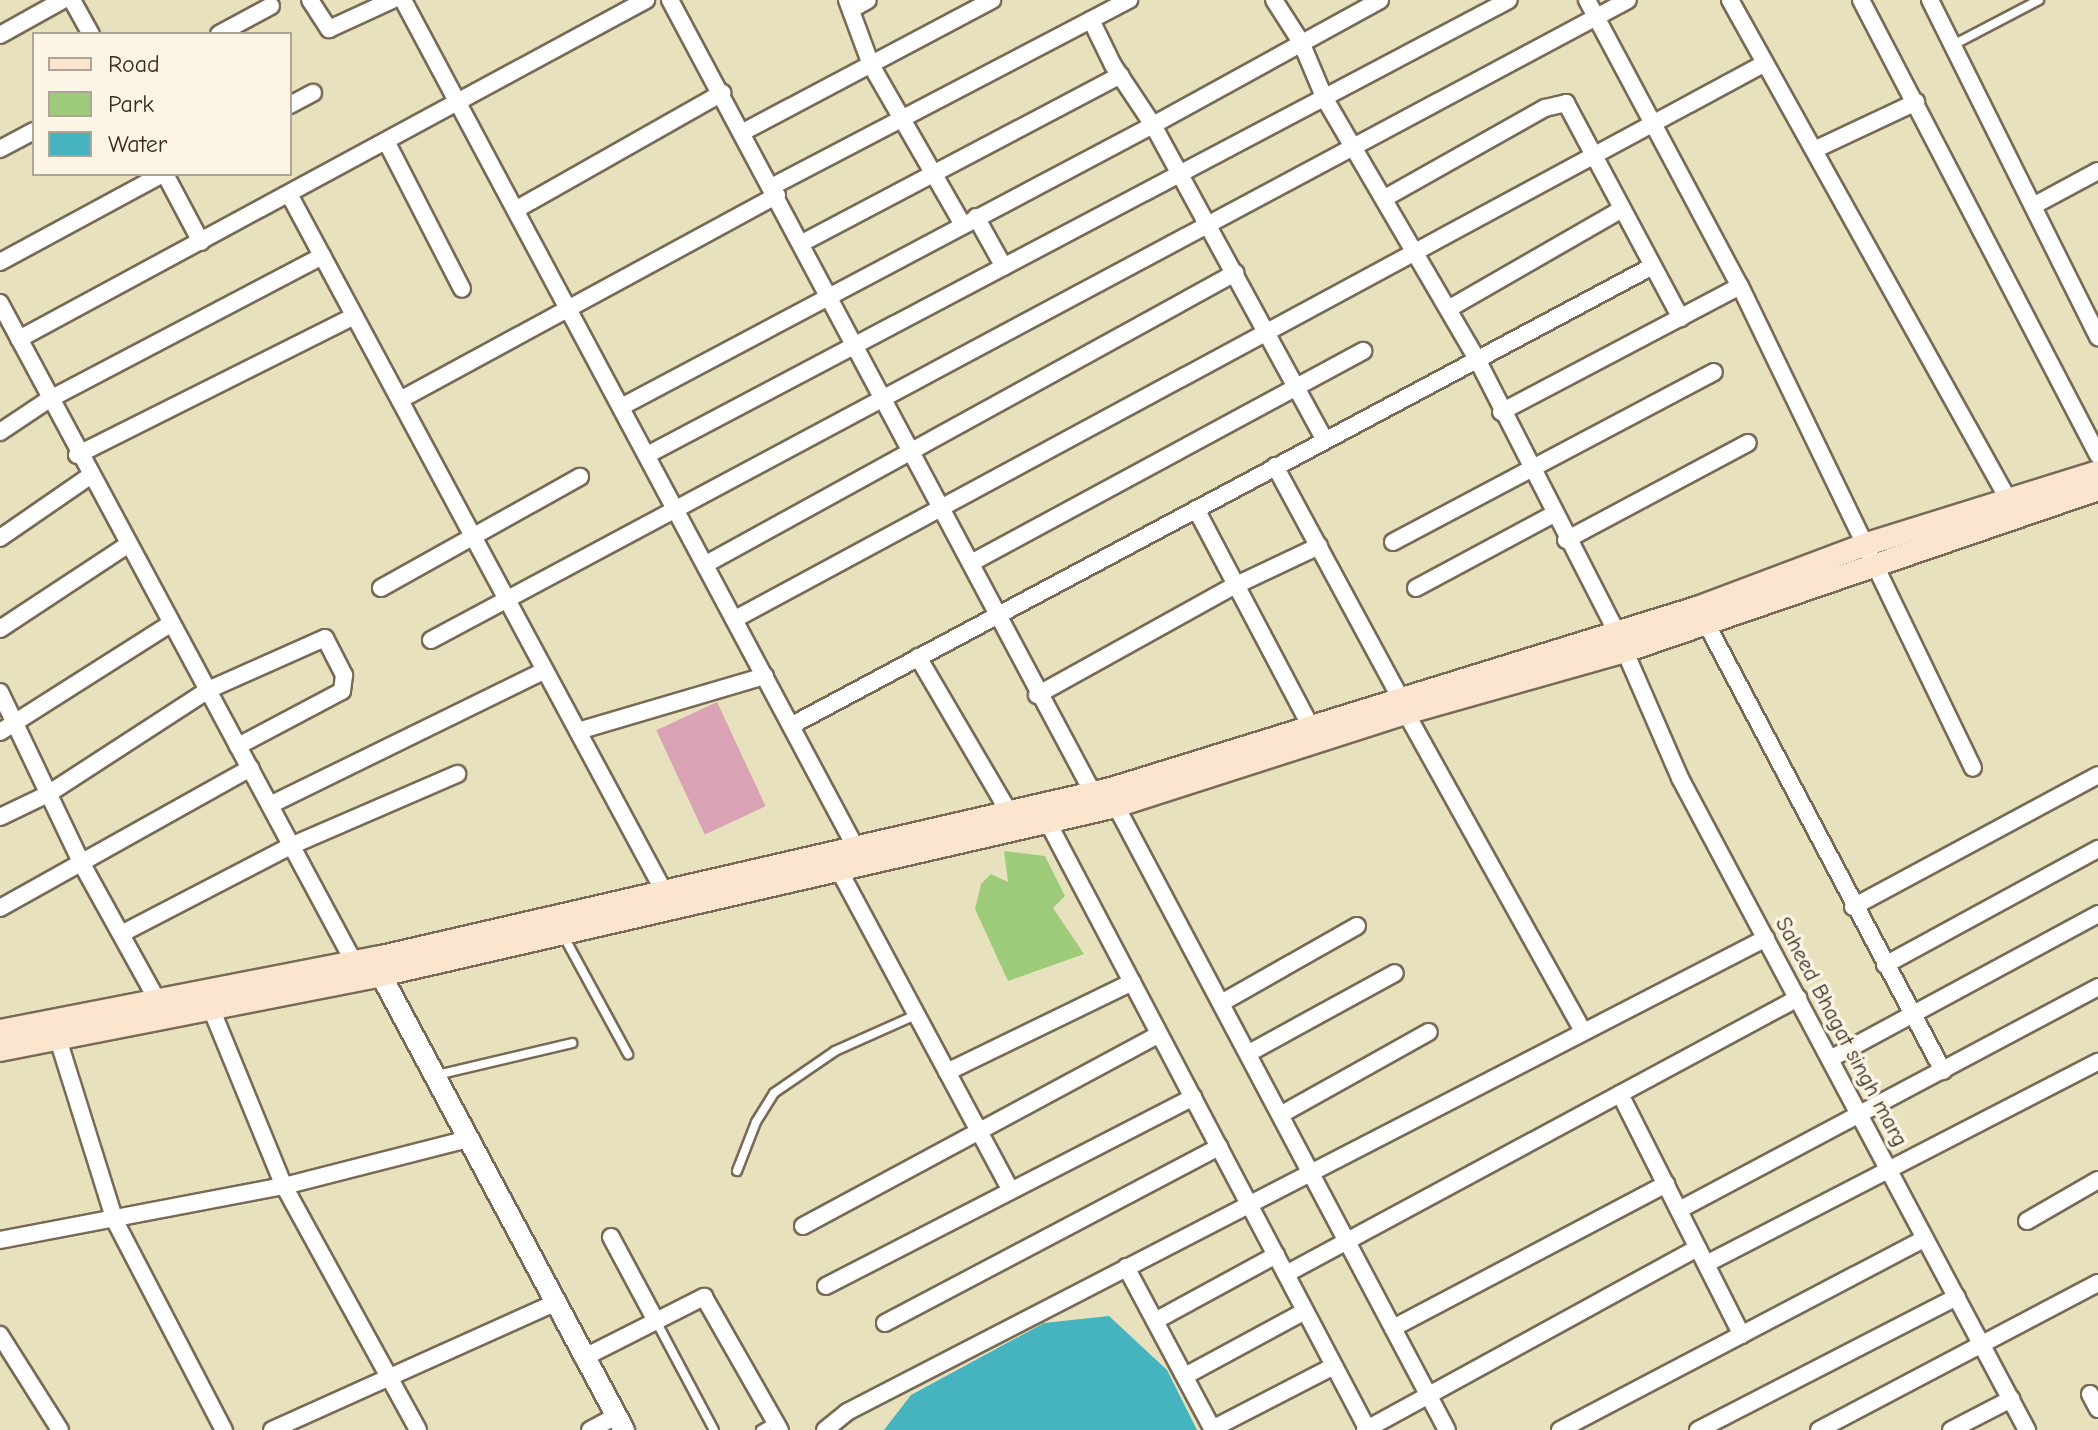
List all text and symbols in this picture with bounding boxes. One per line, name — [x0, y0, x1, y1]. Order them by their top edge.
legend — [32, 32, 292, 176]
text: Road — [108, 50, 160, 78]
text: Park — [108, 90, 154, 118]
text: Water — [108, 130, 167, 158]
street label: Saheed Bhagat singh marg — [1769, 913, 1913, 1151]

